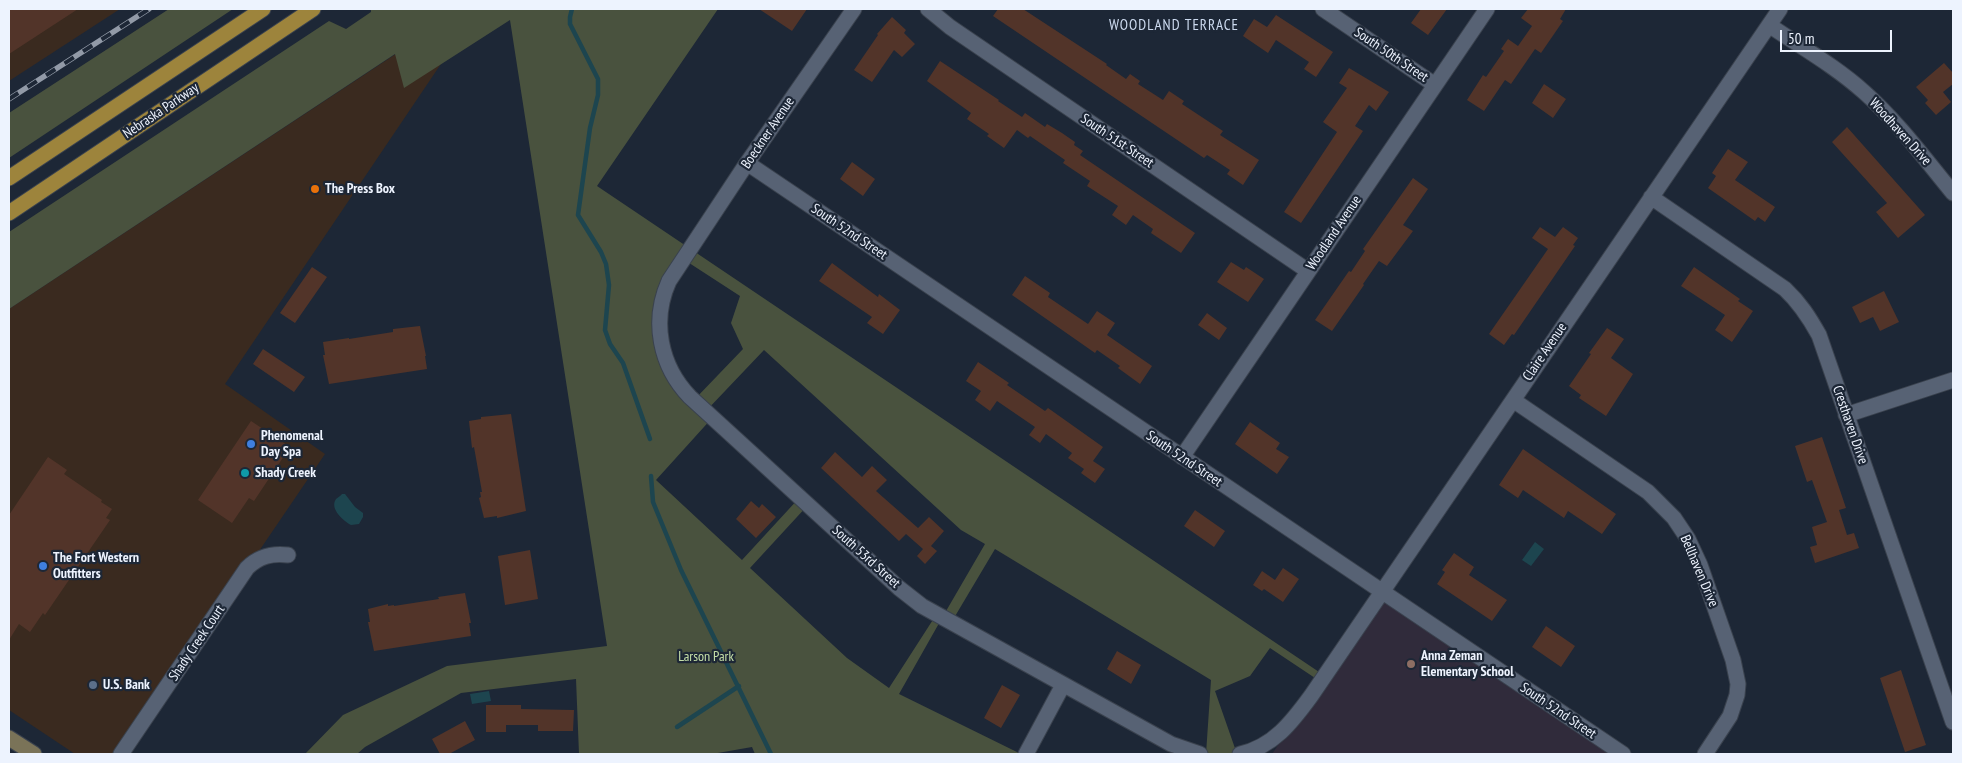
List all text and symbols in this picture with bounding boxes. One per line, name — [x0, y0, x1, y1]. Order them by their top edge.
district label: WOODLAND TERRACE — [1107, 17, 1241, 35]
scale bar — [1782, 20, 1894, 52]
street label: South 50th Street — [1351, 24, 1431, 86]
text: 50 m — [1788, 29, 1814, 48]
street label: Nebraska Parkway — [120, 80, 202, 142]
street label: Boeckner Avenue — [738, 94, 798, 172]
street label: Woodhaven Drive — [1865, 95, 1935, 169]
street label: South 51st Street — [1077, 110, 1157, 172]
place label: The Press Box — [325, 181, 395, 197]
marker: The Press Box — [309, 183, 321, 195]
street label: Woodland Avenue — [1303, 192, 1365, 274]
street label: South 52nd Street — [808, 200, 890, 264]
street label: Claire Avenue — [1519, 320, 1571, 384]
street label: Cresthaven Drive — [1829, 384, 1871, 466]
street label: South 52nd Street — [1143, 427, 1225, 491]
place label: Phenomenal Day Spa — [261, 428, 323, 461]
marker: Phenomenal Day Spa — [245, 438, 257, 450]
place label: Shady Creek — [255, 465, 316, 481]
marker: Shady Creek — [239, 467, 251, 479]
street label: South 53rd Street — [829, 522, 903, 592]
street label: Bellhaven Drive — [1676, 533, 1722, 609]
place label: The Fort Western Outfitters — [53, 550, 139, 582]
marker: The Fort Western Outfitters — [37, 560, 49, 572]
street label: Shady Creek Court — [165, 602, 229, 684]
place label: Anna Zeman Elementary School — [1421, 648, 1514, 680]
park label: Larson Park — [678, 649, 734, 665]
marker: Anna Zeman Elementary School — [1405, 658, 1417, 670]
place label: U.S. Bank — [103, 677, 150, 693]
marker: U.S. Bank — [87, 679, 99, 691]
street label: South 52nd Street — [1517, 679, 1599, 743]

